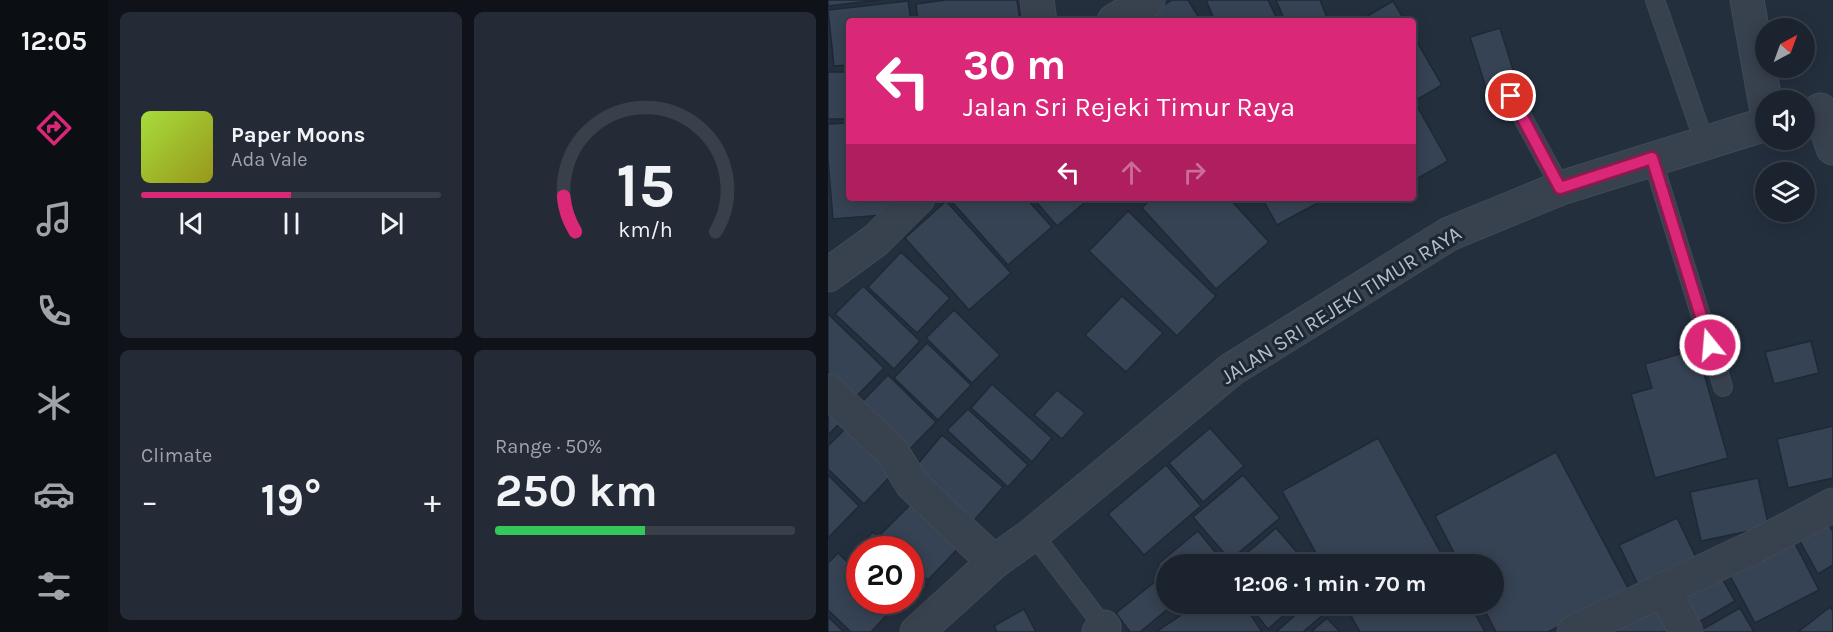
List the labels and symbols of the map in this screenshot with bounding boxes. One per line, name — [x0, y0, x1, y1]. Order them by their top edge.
north arrow — [1755, 18, 1815, 78]
pin — [1485, 70, 1536, 121]
street label: JALAN SRI REJEKI TIMUR RAYA — [1216, 221, 1466, 389]
position arrow — [1678, 313, 1742, 377]
speed limit sign: 20 — [846, 536, 924, 614]

